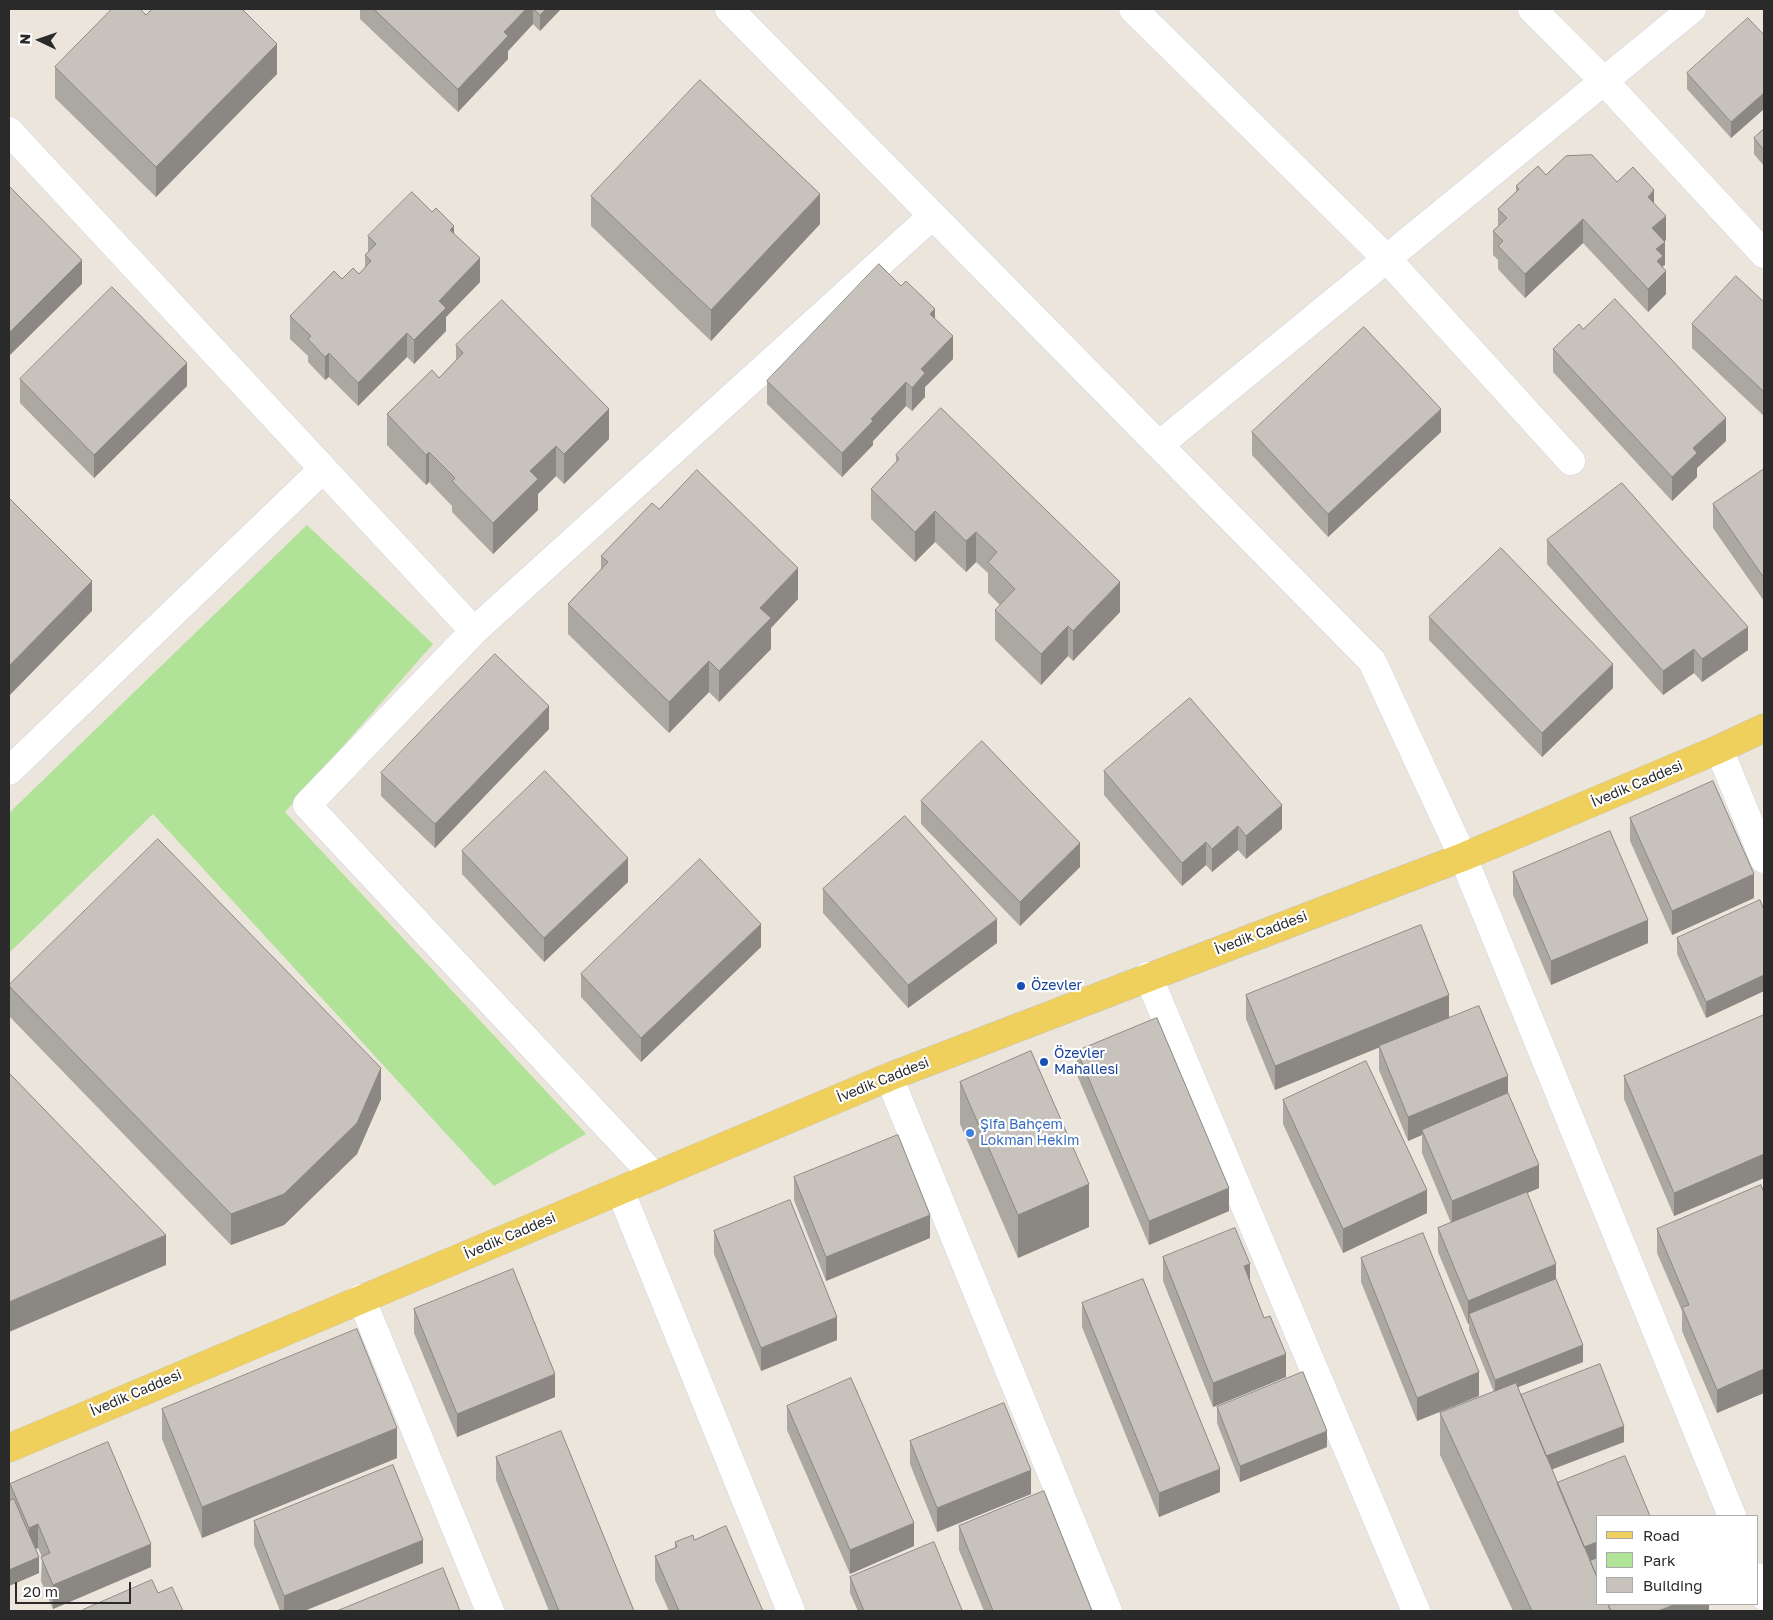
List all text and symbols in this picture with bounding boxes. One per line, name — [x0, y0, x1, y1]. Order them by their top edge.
north arrow — [15, 15, 65, 65]
text: N — [16, 33, 33, 45]
street label: İvedik Caddesi — [1589, 757, 1685, 811]
street label: İvedik Caddesi — [1212, 908, 1310, 958]
place label: Özevler — [1031, 978, 1082, 994]
marker: Özevler — [1015, 980, 1027, 992]
place label: Özevler Mahallesi — [1054, 1046, 1119, 1078]
street label: İvedik Caddesi — [835, 1054, 931, 1106]
marker: Özevler Mahallesi — [1038, 1056, 1050, 1068]
place label: Şifa Bahçem Lokman Hekim — [980, 1117, 1079, 1150]
marker: Şifa Bahçem Lokman Hekim — [964, 1127, 976, 1139]
street label: İvedik Caddesi — [462, 1209, 558, 1263]
street label: İvedik Caddesi — [88, 1366, 184, 1420]
legend — [1596, 1515, 1758, 1605]
text: Road — [1643, 1526, 1680, 1544]
text: Park — [1643, 1551, 1675, 1569]
scale bar — [18, 1572, 134, 1604]
text: Building — [1643, 1576, 1703, 1594]
text: 20 m — [23, 1582, 58, 1600]

